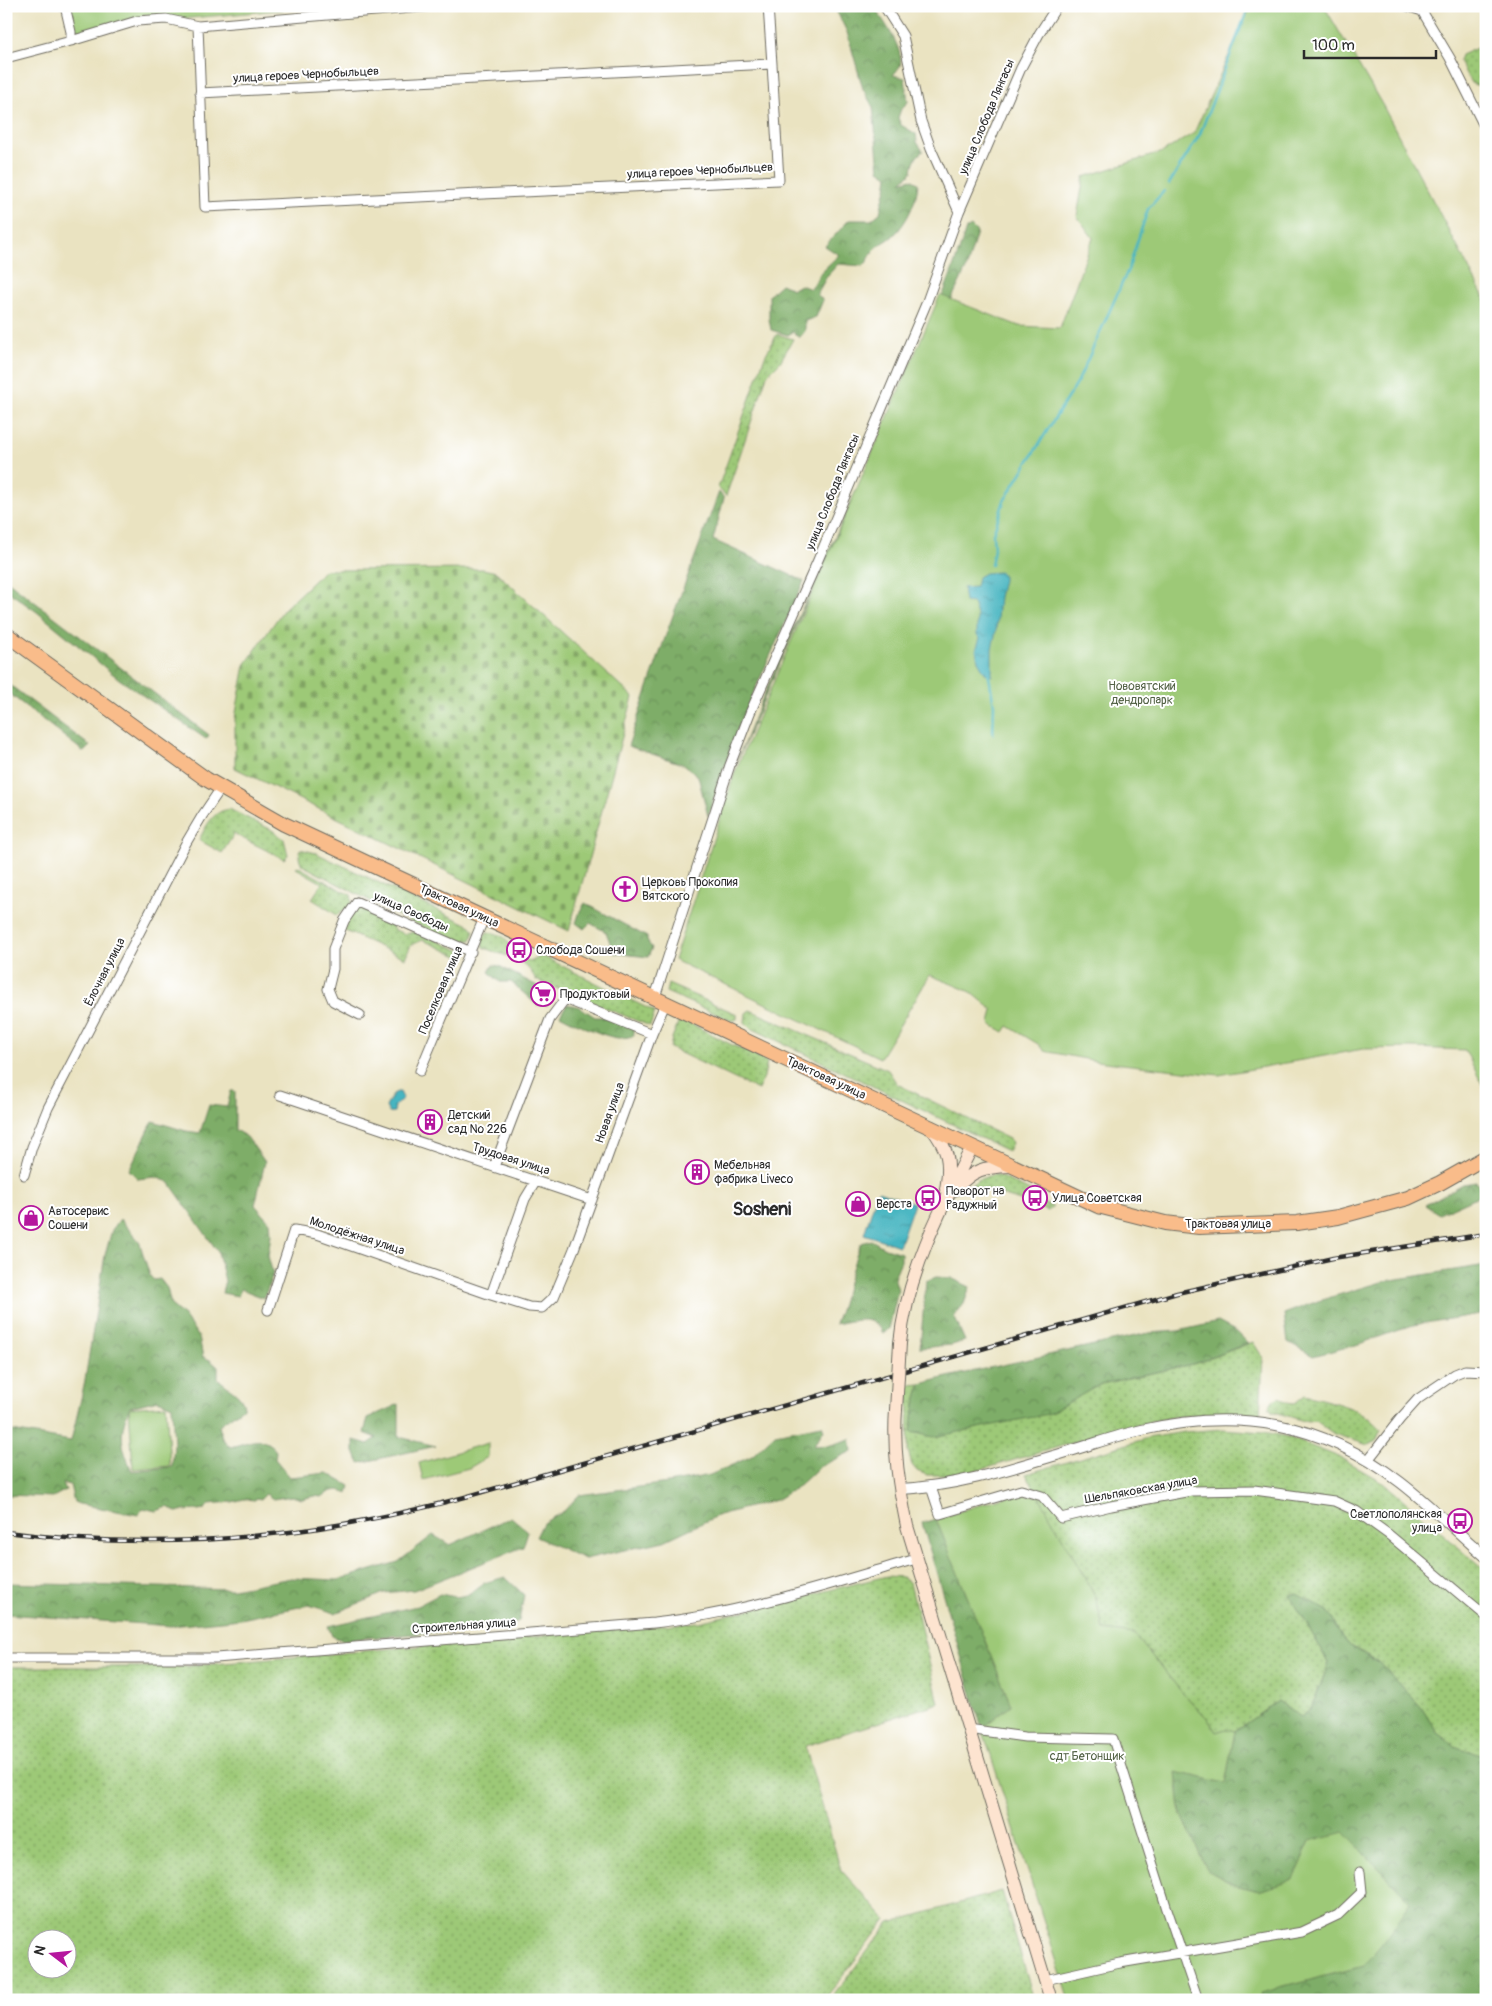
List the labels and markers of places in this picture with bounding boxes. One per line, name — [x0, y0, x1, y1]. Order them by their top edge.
place label: Церковь Прокопия Вятского — [642, 875, 738, 904]
church icon: Церковь Прокопия Вятского — [612, 876, 638, 902]
bus stop icon: Слобода Сошени — [506, 937, 532, 963]
place label: Слобода Сошени — [536, 943, 625, 958]
supermarket icon: Продуктовый — [530, 981, 556, 1007]
place label: Продуктовый — [560, 987, 630, 1002]
place label: Детский сад № 226 — [447, 1108, 507, 1137]
building icon: Детский сад № 226 — [417, 1109, 443, 1135]
place label: Мебельная фабрика Liveco — [714, 1158, 794, 1187]
building icon: Мебельная фабрика Liveco — [684, 1159, 710, 1185]
place label: Поворот на Радужный — [946, 1184, 1005, 1213]
bus stop icon: Поворот на Радужный — [915, 1185, 941, 1211]
bus stop icon: Улица Советская — [1022, 1185, 1048, 1211]
shop icon: Верста — [845, 1191, 871, 1217]
place label: Улица Советская — [1052, 1191, 1142, 1206]
place label: Верста — [876, 1197, 912, 1212]
place label: Автосервис Сошени — [48, 1204, 109, 1233]
shop icon: Автосервис Сошени — [18, 1205, 44, 1231]
place label: Светлополянская улица — [1350, 1507, 1442, 1536]
bus stop icon: Светлополянская улица — [1447, 1508, 1473, 1534]

